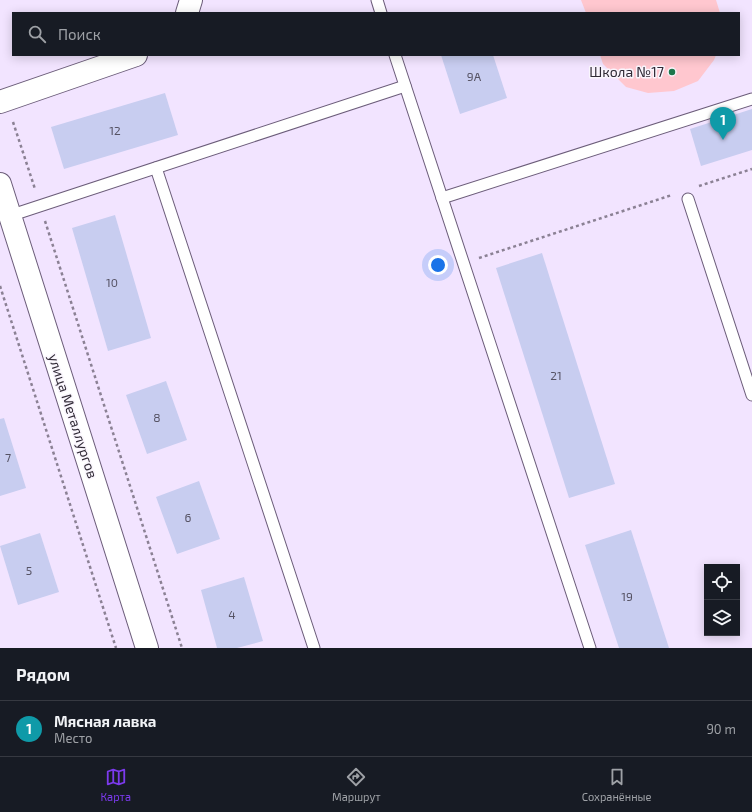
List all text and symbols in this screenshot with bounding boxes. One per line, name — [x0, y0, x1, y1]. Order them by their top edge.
search box — [12, 12, 740, 56]
icon: search — [26, 23, 48, 45]
text: Поиск — [58, 25, 101, 43]
place label: Школа №17 — [589, 63, 664, 80]
marker: Школа №17 — [667, 67, 677, 77]
house number: 9А — [467, 69, 482, 83]
pin: 1 — [710, 107, 736, 140]
house number: 12 — [109, 123, 121, 137]
your location — [428, 255, 448, 275]
house number: 10 — [106, 275, 118, 289]
street label: улица Металлургов — [45, 351, 102, 480]
house number: 21 — [550, 368, 562, 382]
house number: 8 — [153, 410, 161, 424]
house number: 7 — [5, 450, 11, 464]
house number: 6 — [185, 510, 192, 524]
house number: 5 — [26, 563, 32, 577]
map controls — [704, 564, 740, 636]
button: locate — [704, 564, 740, 600]
house number: 19 — [621, 589, 633, 603]
button: layers — [704, 600, 740, 636]
house number: 4 — [228, 607, 236, 621]
text: Рядом — [16, 664, 70, 684]
text: Мясная лавка — [54, 712, 156, 730]
text: 1 — [26, 721, 32, 737]
text: 90 m — [706, 721, 736, 737]
text: Место — [54, 730, 93, 746]
tab: Карта — [101, 766, 131, 803]
tab: Маршрут — [332, 766, 381, 803]
tab: Сохранённые — [582, 766, 651, 803]

